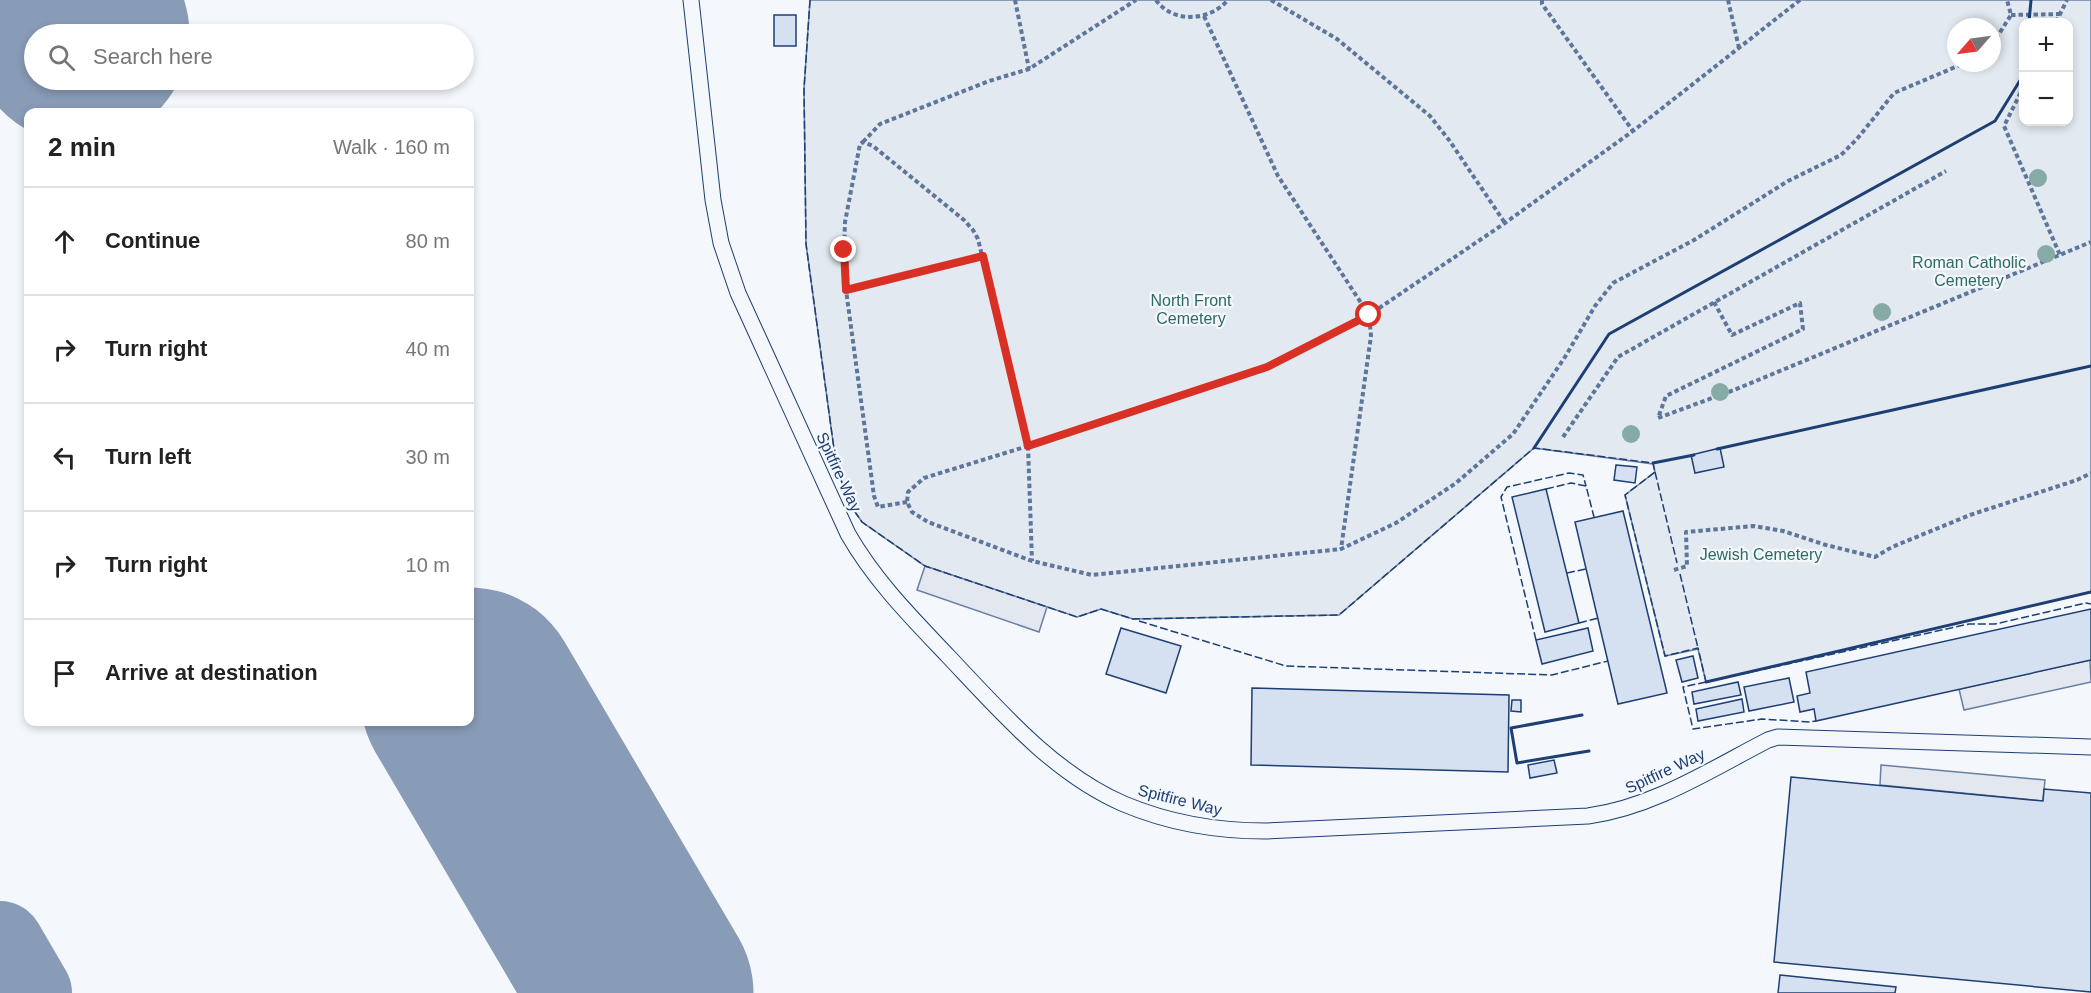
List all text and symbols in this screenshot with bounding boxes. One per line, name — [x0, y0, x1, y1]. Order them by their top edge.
north arrow — [1947, 18, 2001, 72]
map controls — [2019, 18, 2073, 126]
button: + — [2019, 18, 2073, 72]
search box — [24, 24, 474, 90]
icon: search — [45, 41, 78, 74]
text: Search here — [93, 44, 213, 69]
button: − — [2019, 72, 2073, 126]
text: 2 min — [48, 132, 116, 162]
text: Walk · 160 m — [333, 136, 450, 158]
icon: ahead — [48, 225, 81, 258]
text: Continue — [105, 228, 200, 253]
text: 80 m — [406, 230, 450, 252]
route end — [830, 236, 856, 262]
park label: Roman Catholic Cemetery — [1912, 254, 2026, 289]
park label: North Front Cemetery — [1151, 292, 1232, 327]
route start — [1355, 301, 1381, 327]
icon: right — [48, 333, 81, 366]
text: Turn right — [105, 336, 207, 361]
text: 40 m — [406, 338, 450, 360]
street label: Spitfire Way — [813, 430, 865, 514]
icon: left — [48, 441, 81, 474]
text: Turn left — [105, 444, 191, 469]
text: 30 m — [406, 446, 450, 468]
park label: Jewish Cemetery — [1700, 546, 1822, 563]
icon: right — [48, 549, 81, 582]
text: Turn right — [105, 552, 207, 577]
text: 10 m — [406, 554, 450, 576]
icon: arrive — [48, 657, 81, 690]
text: Arrive at destination — [105, 660, 318, 685]
street label: Spitfire Way — [1623, 745, 1707, 797]
street label: Spitfire Way — [1136, 781, 1224, 819]

